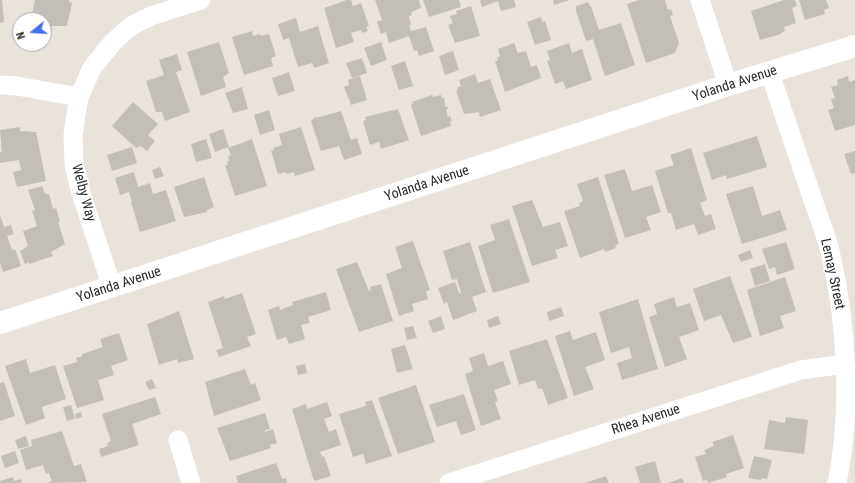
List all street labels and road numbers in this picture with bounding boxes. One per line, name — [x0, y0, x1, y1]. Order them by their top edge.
street label: Yolanda Avenue — [691, 62, 779, 106]
street label: Welby Way — [67, 162, 99, 224]
street label: Yolanda Avenue — [383, 162, 471, 206]
street label: Lemay Street — [816, 237, 848, 311]
street label: Yolanda Avenue — [75, 263, 163, 307]
street label: Rhea Avenue — [610, 401, 682, 439]

